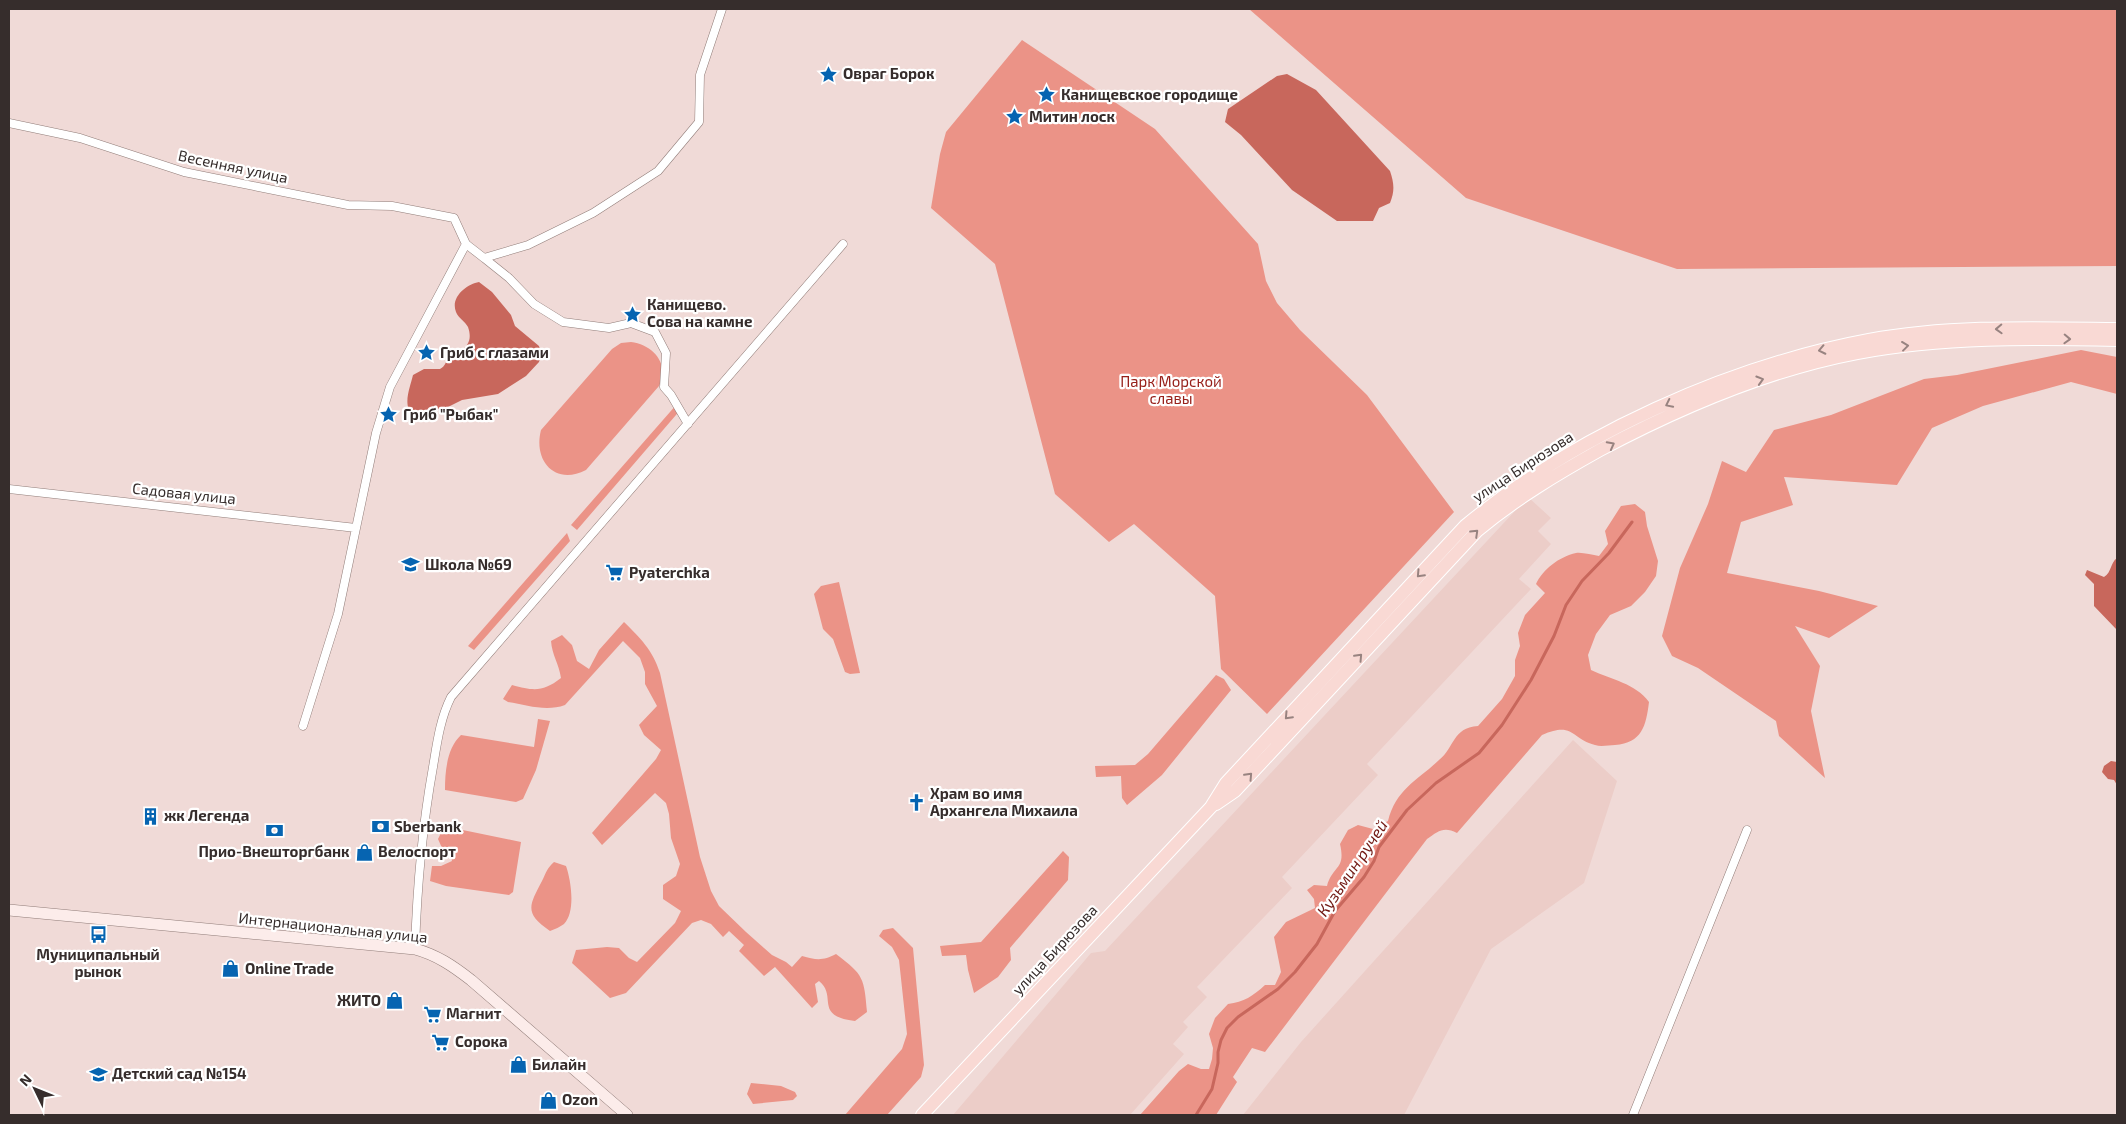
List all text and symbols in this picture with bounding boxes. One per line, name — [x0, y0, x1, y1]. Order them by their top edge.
place icon: Овраг Борок — [819, 64, 839, 84]
place label: Овраг Борок — [843, 64, 935, 82]
place icon: Канищевское городище — [1037, 85, 1057, 105]
place label: Канищевское городище — [1061, 85, 1238, 103]
place icon: Митин лоск — [1005, 107, 1025, 127]
place label: Митин лоск — [1029, 107, 1116, 125]
street label: Весенняя улица — [176, 146, 290, 187]
place label: Канищево. Сова на камне — [647, 295, 752, 330]
place icon: Канищево. Сова на камне — [623, 304, 643, 324]
one-way arrow — [1994, 323, 2002, 334]
one-way arrow — [2063, 333, 2071, 344]
one-way arrow — [1901, 341, 1909, 352]
place icon: Гриб с глазами — [416, 343, 436, 363]
place label: Гриб с глазами — [440, 343, 549, 361]
one-way arrow — [1818, 344, 1826, 355]
park label: Парк Морской славы — [1120, 372, 1222, 407]
one-way arrow — [1755, 375, 1763, 385]
one-way arrow — [1665, 398, 1674, 408]
place icon: Гриб "Рыбак" — [379, 405, 399, 425]
place label: Гриб "Рыбак" — [403, 405, 498, 423]
street label: улица Бирюзова — [1469, 427, 1577, 506]
one-way arrow — [1606, 441, 1615, 451]
street label: Садовая улица — [131, 479, 237, 508]
one-way arrow — [1469, 530, 1478, 539]
school or university icon: Школа №69 — [401, 555, 421, 575]
place label: Школа №69 — [425, 555, 512, 573]
supermarket icon: Pyaterchka — [605, 563, 625, 583]
place label: Pyaterchka — [629, 563, 710, 582]
one-way arrow — [1417, 569, 1426, 578]
one-way arrow — [1353, 653, 1362, 662]
one-way arrow — [1285, 711, 1294, 720]
one-way arrow — [1243, 772, 1252, 781]
place label: Храм во имя Архангела Михаила — [930, 784, 1078, 819]
church icon: Храм во имя Архангела Михаила — [906, 793, 926, 813]
building icon: жк Легенда — [140, 806, 160, 826]
place label: жк Легенда — [164, 806, 249, 824]
water label: Кузьмин ручей — [1312, 816, 1391, 920]
bank icon: Sberbank — [370, 817, 390, 837]
place label: Sberbank — [394, 817, 462, 835]
bank icon: Прио-Внешторгбанк — [264, 821, 284, 841]
place label: Прио-Внешторгбанк — [198, 842, 350, 860]
shop icon: Велоспорт — [354, 842, 374, 862]
place label: Велоспорт — [378, 842, 456, 860]
street label: улица Бирюзова — [1008, 901, 1101, 999]
street label: Интернациональная улица — [238, 908, 429, 947]
bus stop icon: Муниципальный рынок — [88, 924, 108, 944]
place label: Муниципальный рынок — [36, 945, 160, 980]
shop icon: Online Trade — [221, 959, 241, 979]
place label: Online Trade — [245, 959, 334, 977]
place label: ЖИТО — [337, 991, 381, 1009]
shop icon: ЖИТО — [385, 991, 405, 1011]
supermarket icon: Магнит — [422, 1004, 442, 1024]
place label: Магнит — [446, 1004, 502, 1022]
supermarket icon: Сорока — [431, 1032, 451, 1052]
place label: Сорока — [455, 1032, 508, 1050]
shop icon: Билайн — [508, 1055, 528, 1075]
place label: Билайн — [532, 1055, 586, 1073]
north arrow — [10, 1064, 60, 1114]
school or university icon: Детский сад №154 — [88, 1064, 108, 1084]
place label: Детский сад №154 — [112, 1064, 247, 1082]
text: N — [15, 1070, 35, 1089]
shop icon: Ozon — [538, 1090, 558, 1110]
place label: Ozon — [562, 1090, 598, 1108]

